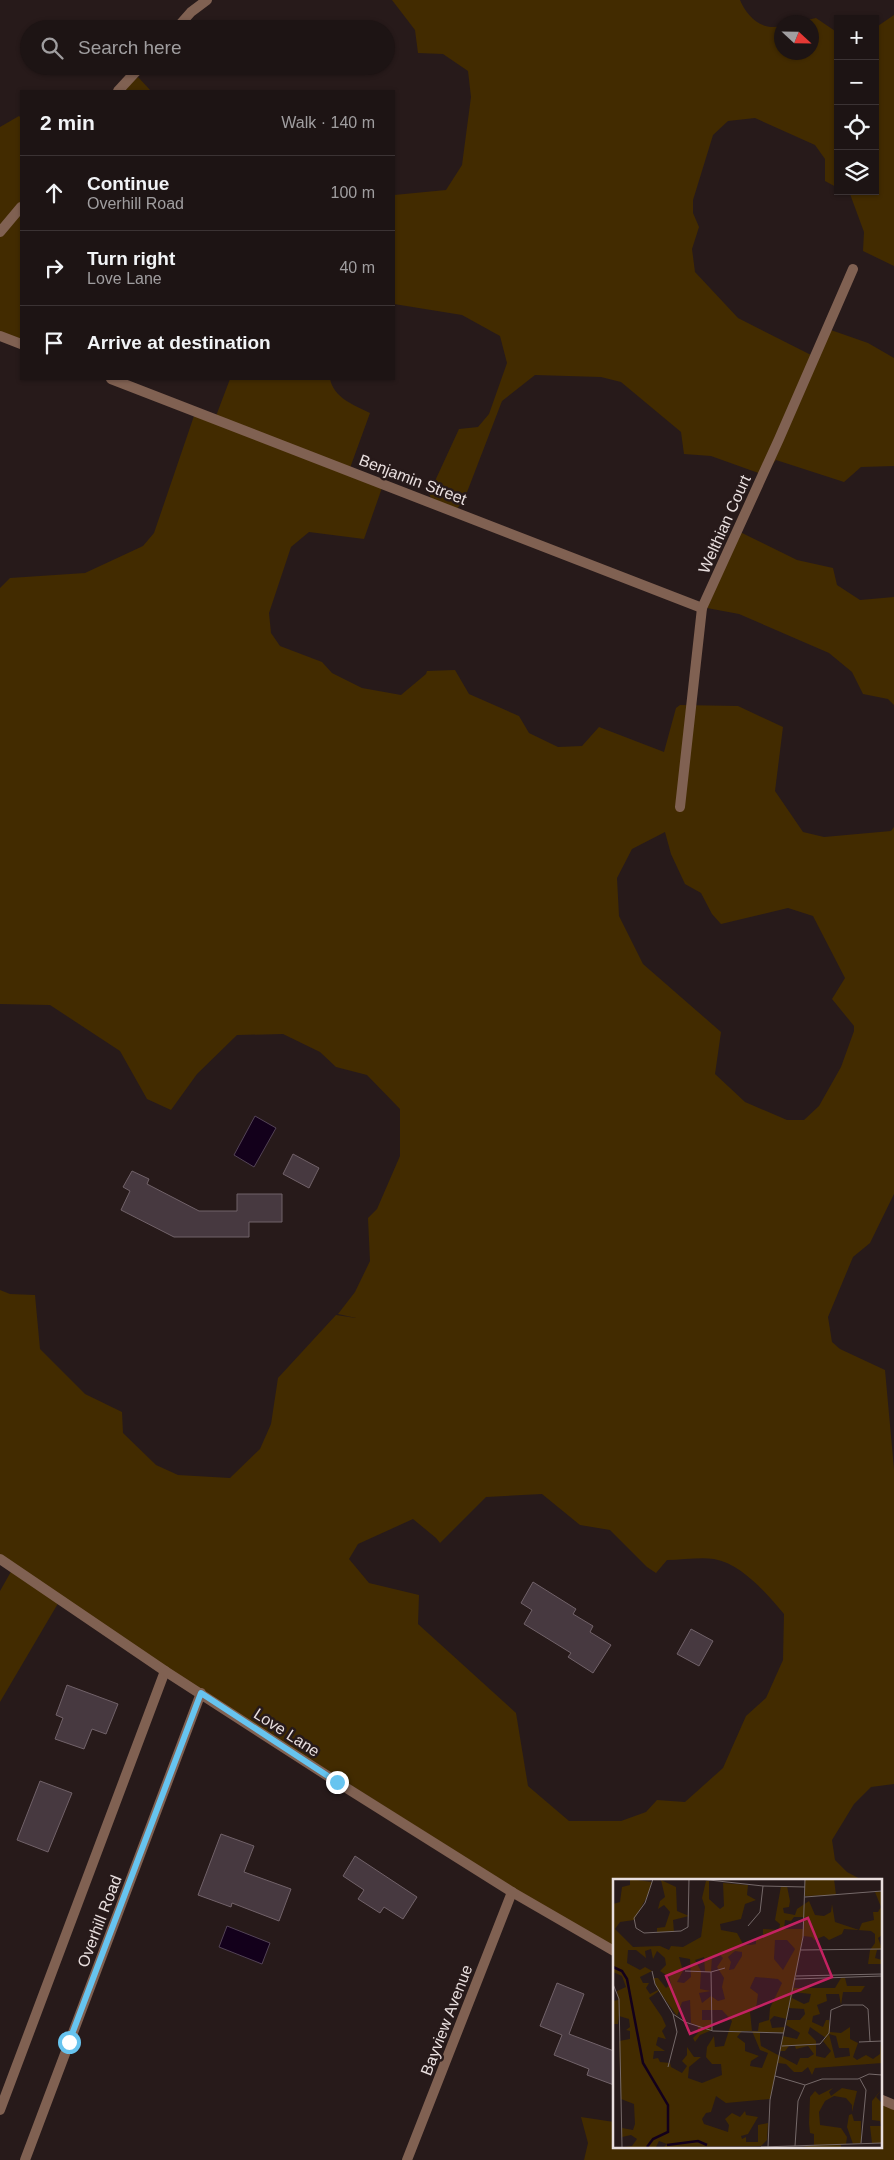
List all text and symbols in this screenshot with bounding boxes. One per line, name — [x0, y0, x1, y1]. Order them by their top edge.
north arrow — [774, 15, 819, 60]
map controls — [834, 15, 879, 195]
button: + — [834, 15, 879, 60]
search box — [20, 20, 395, 75]
icon: search — [38, 34, 66, 62]
text: Search here — [78, 37, 182, 58]
button: − — [834, 60, 879, 105]
button: locate — [834, 105, 879, 150]
text: 2 min — [40, 111, 95, 134]
text: Walk · 140 m — [281, 114, 375, 131]
button: layers — [834, 150, 879, 195]
text: Continue — [87, 173, 169, 194]
icon: ahead — [40, 179, 68, 207]
text: 100 m — [331, 184, 375, 201]
text: Overhill Road — [87, 195, 184, 212]
text: Turn right — [87, 248, 175, 269]
icon: right — [40, 254, 68, 282]
text: 40 m — [339, 259, 375, 276]
text: Love Lane — [87, 270, 162, 287]
icon: arrive — [40, 329, 68, 357]
text: Arrive at destination — [87, 332, 271, 353]
street label: Benjamin Street — [357, 451, 470, 508]
street label: Welthian Court — [695, 472, 754, 576]
street label: Love Lane — [251, 1705, 323, 1760]
route end — [326, 1771, 349, 1794]
street label: Overhill Road — [74, 1873, 125, 1969]
inset map — [613, 1879, 882, 2148]
street label: Bayview Avenue — [418, 1962, 475, 2078]
route start — [58, 2031, 81, 2054]

